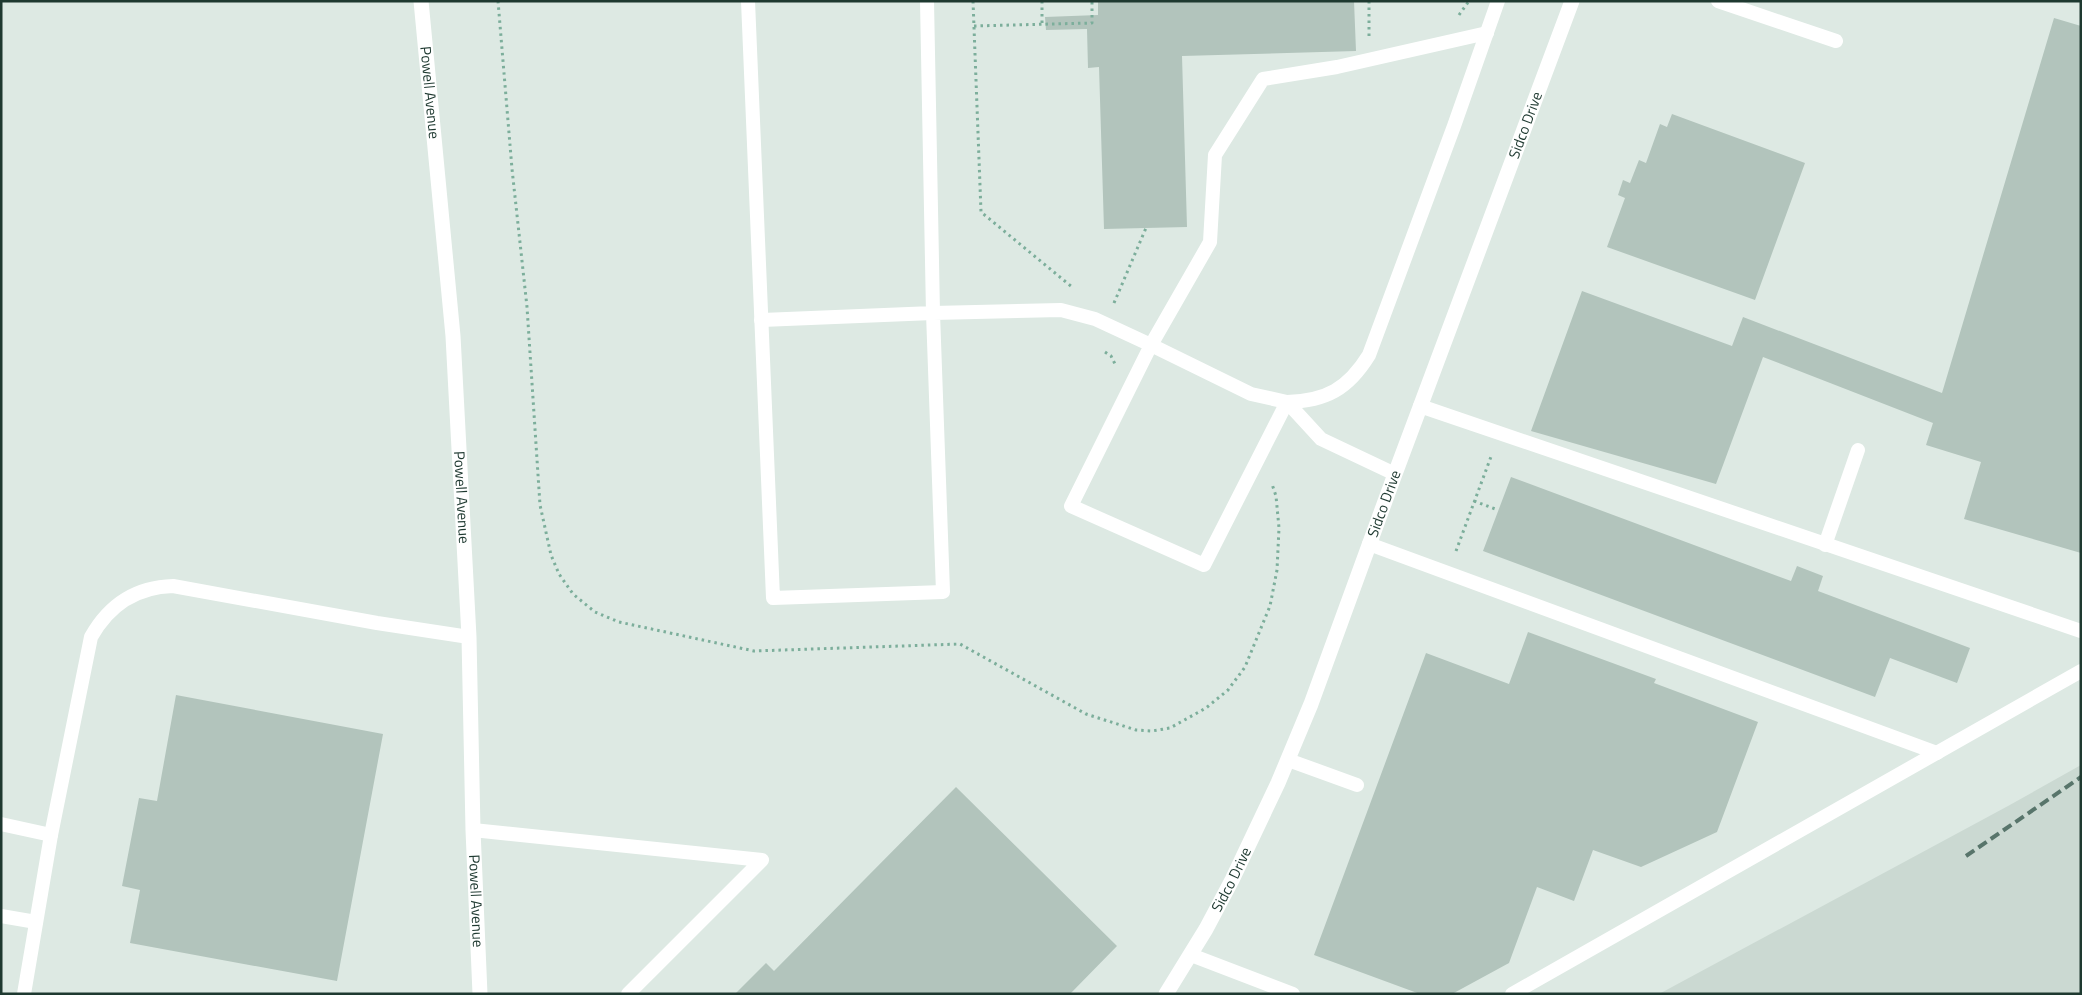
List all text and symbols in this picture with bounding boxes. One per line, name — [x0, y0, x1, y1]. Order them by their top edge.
street label: Powell Avenue — [414, 45, 446, 140]
street label: Sidco Drive — [1502, 88, 1548, 162]
street label: Powell Avenue — [448, 450, 476, 544]
street label: Sidco Drive — [1361, 467, 1406, 540]
street label: Sidco Drive — [1205, 843, 1257, 916]
street label: Powell Avenue — [463, 854, 490, 948]

